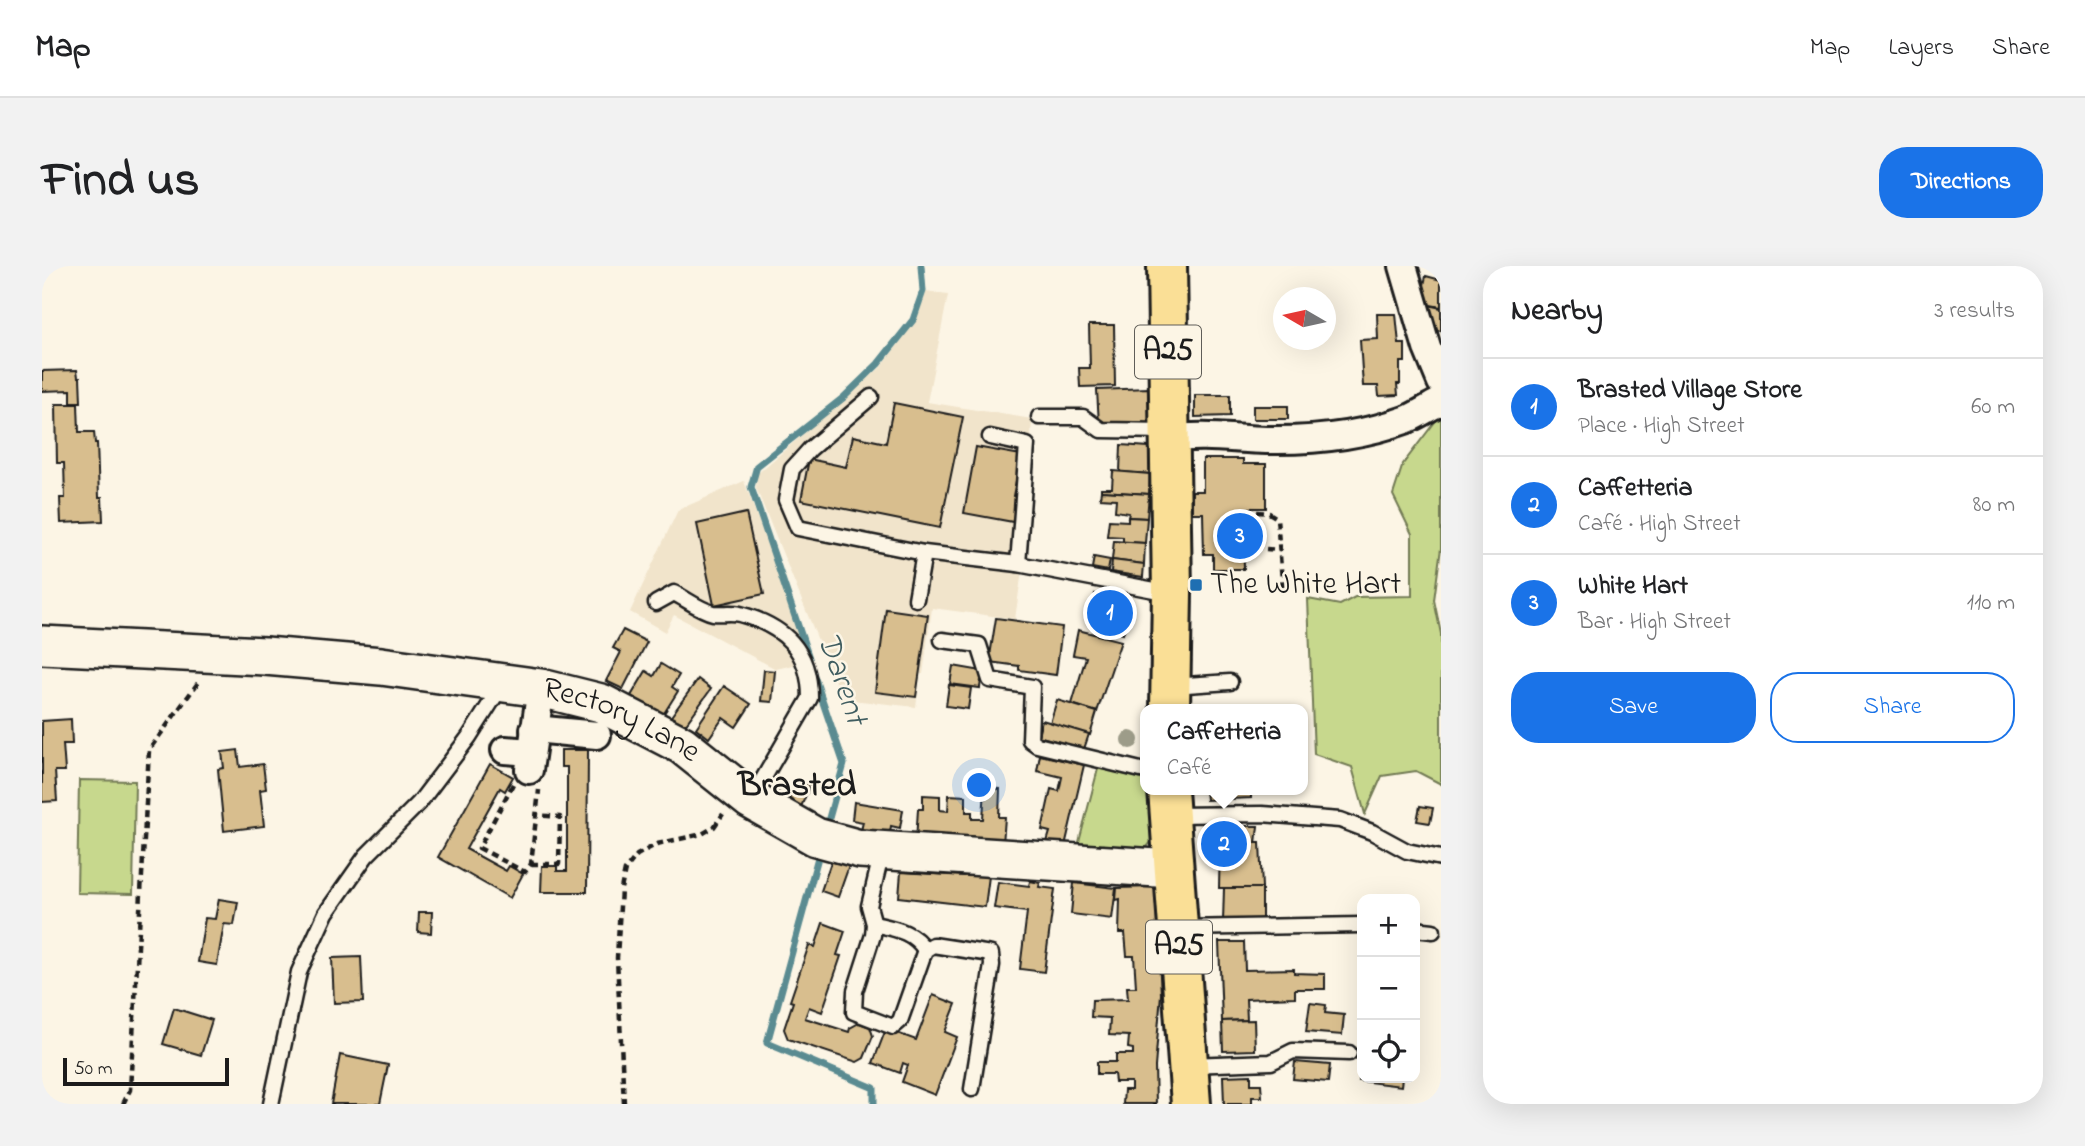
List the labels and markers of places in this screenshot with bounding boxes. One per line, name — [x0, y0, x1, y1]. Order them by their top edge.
pin: 3 — [1217, 510, 1263, 562]
place label: The White Hart — [1210, 562, 1402, 609]
marker: The White Hart — [1188, 577, 1204, 593]
pin: 1 — [1087, 587, 1133, 639]
pin: 2 — [1201, 818, 1247, 870]

